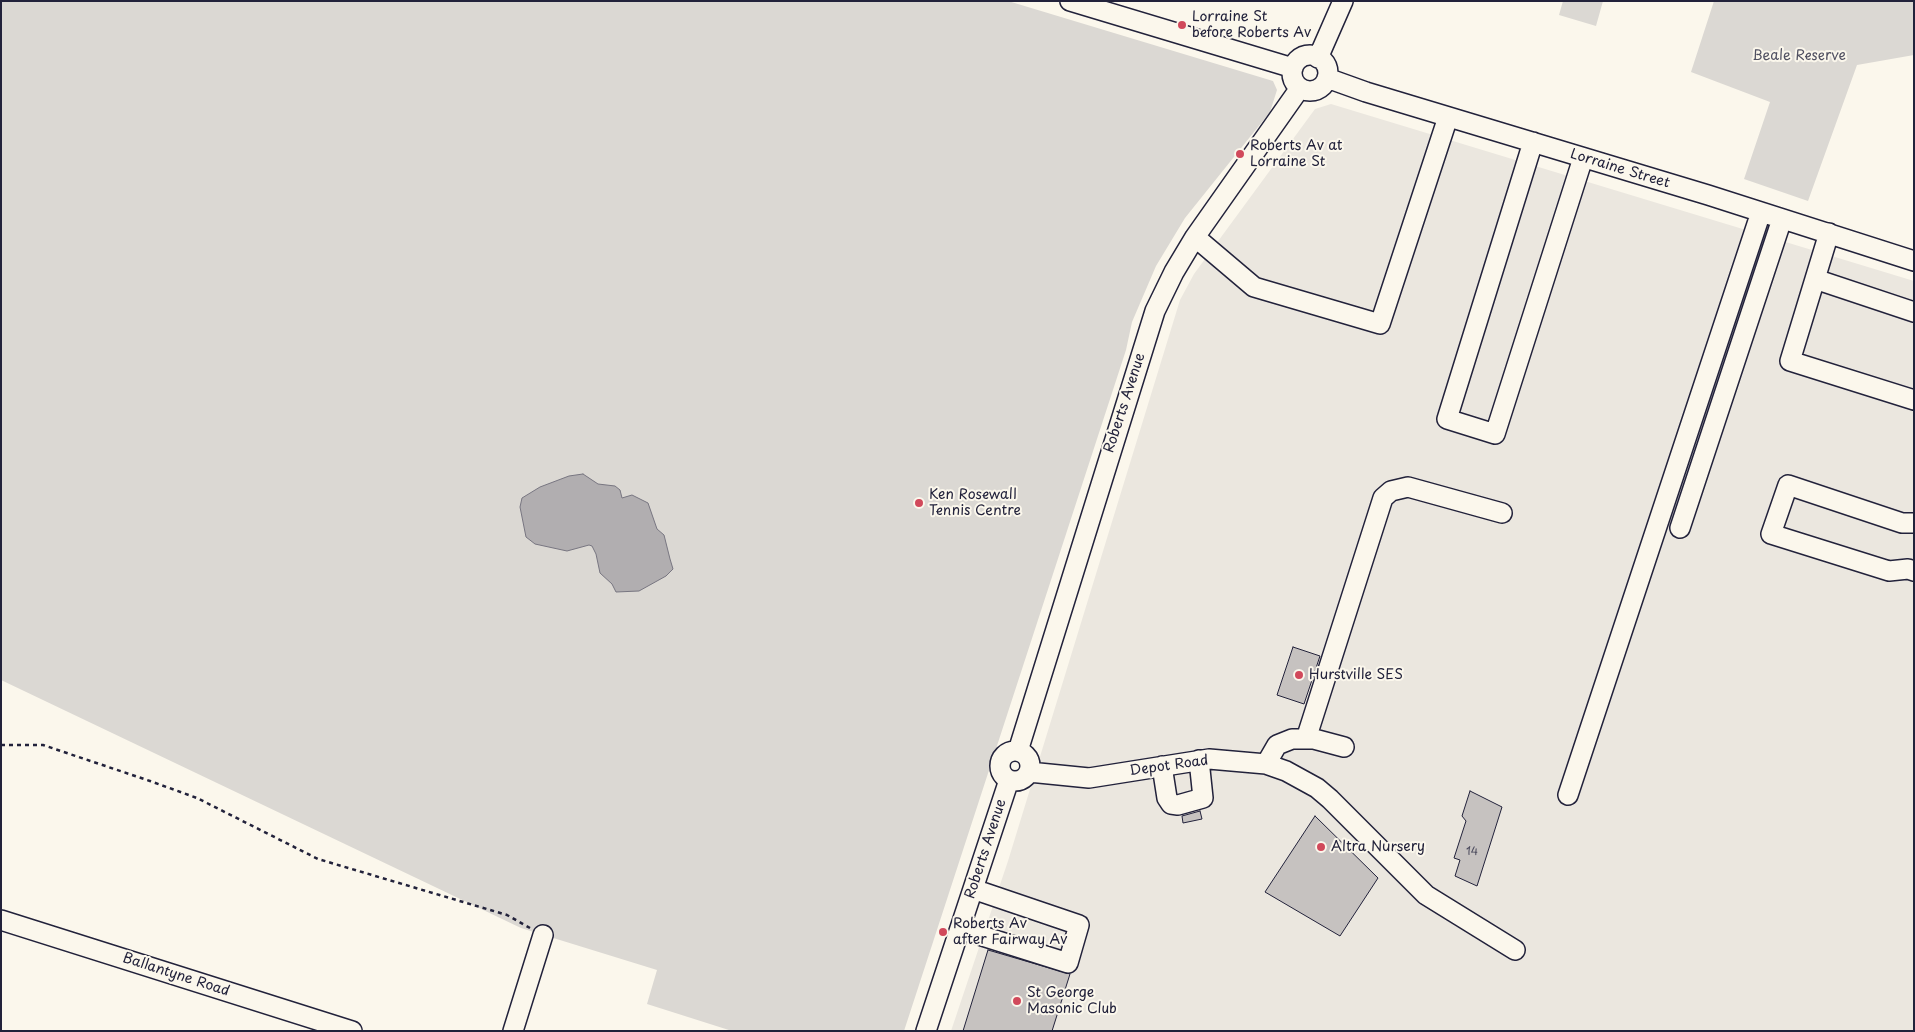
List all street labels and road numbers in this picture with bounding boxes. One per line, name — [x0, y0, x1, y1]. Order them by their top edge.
street label: Lorraine Street — [1568, 146, 1672, 192]
street label: Roberts Avenue — [1101, 351, 1149, 455]
street label: Depot Road — [1129, 752, 1209, 780]
street label: Roberts Avenue — [962, 797, 1010, 901]
street label: Ballantyne Road — [120, 950, 232, 1000]

